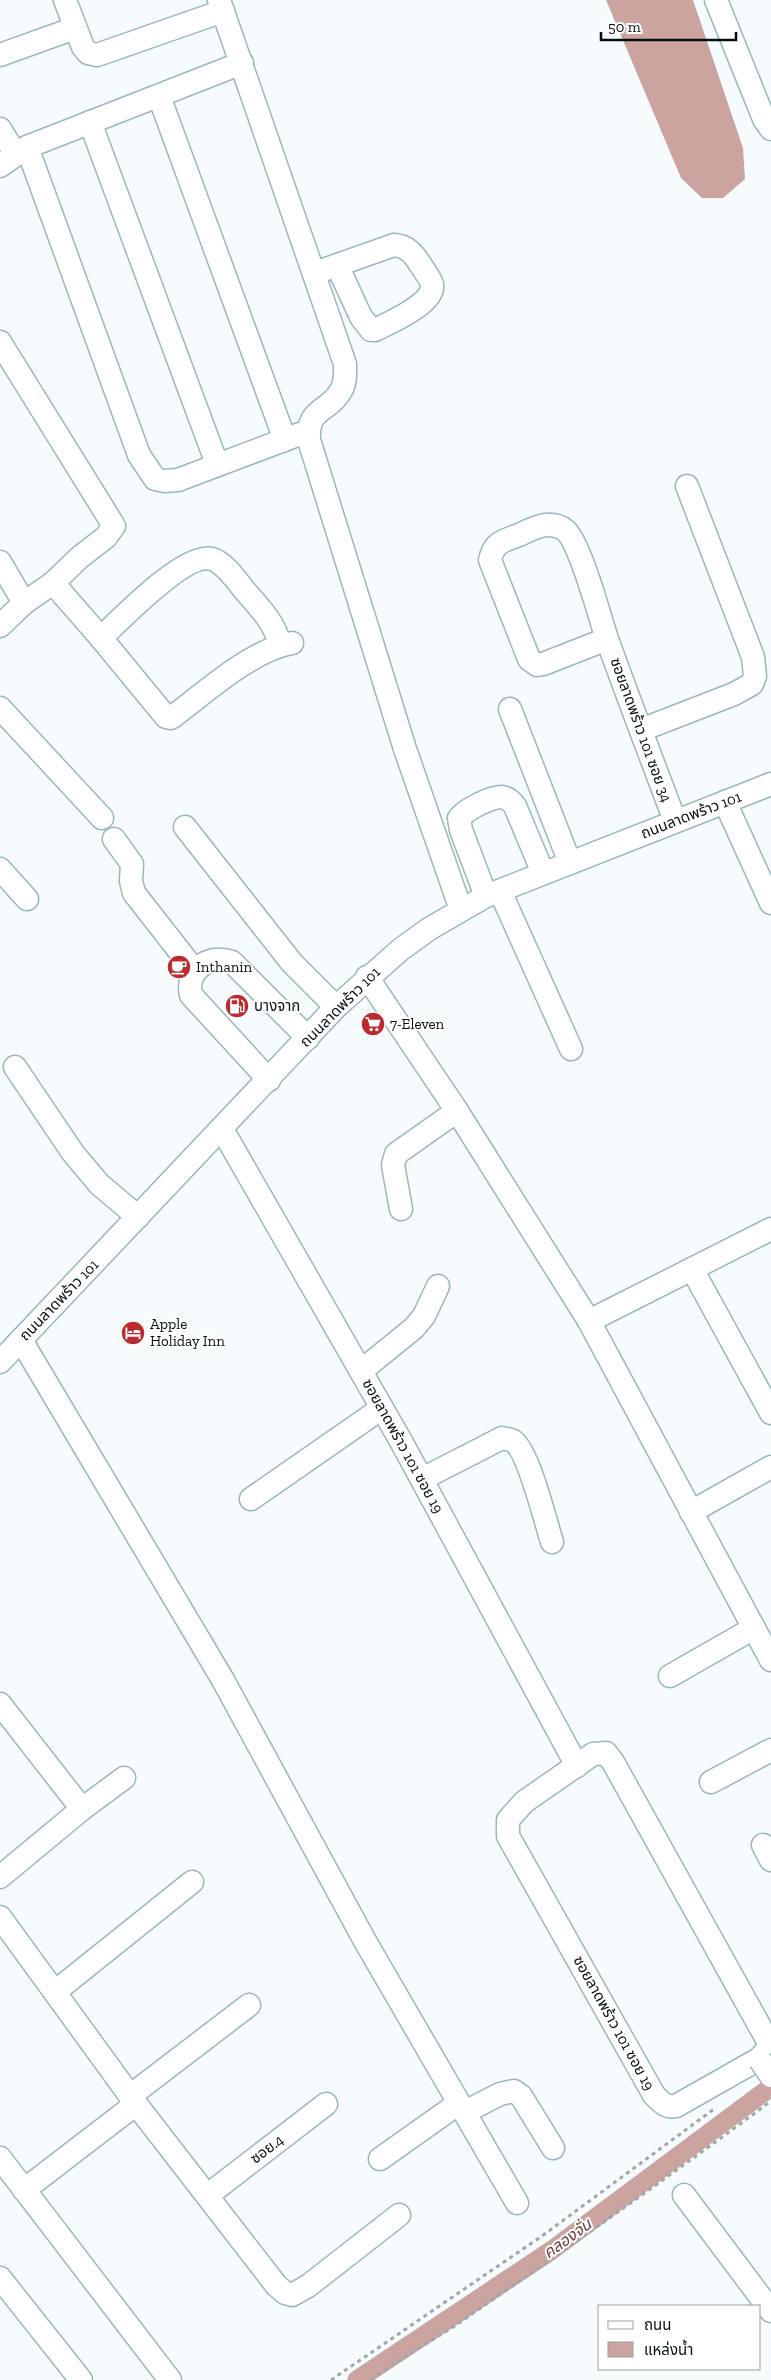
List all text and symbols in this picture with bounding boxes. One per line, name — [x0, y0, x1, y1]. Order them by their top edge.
scale bar — [601, 10, 736, 42]
text: 50 m — [608, 18, 641, 36]
street label: ซอยลาดพร้าว 101 ซอย 34 — [606, 655, 676, 805]
street label: ถนนลาดพร้าว 101 — [638, 788, 744, 842]
cafe icon: Inthanin — [166, 954, 192, 980]
place label: Inthanin — [196, 958, 252, 976]
street label: ถนนลาดพร้าว 101 — [296, 963, 384, 1051]
fuel station icon: บางจาก — [224, 993, 250, 1019]
place label: บางจาก — [254, 997, 300, 1015]
supermarket icon: 7-Eleven — [360, 1011, 386, 1037]
place label: 7-Eleven — [390, 1015, 445, 1033]
street label: ถนนลาดพร้าว 101 — [16, 1255, 102, 1344]
place label: Apple Holiday Inn — [150, 1315, 225, 1350]
hotel icon: Apple Holiday Inn — [120, 1320, 146, 1346]
street label: ซอยลาดพร้าว 101 ซอย 19 — [359, 1376, 447, 1516]
street label: ซอยลาดพร้าว 101 ซอย 19 — [570, 1953, 658, 2093]
street label: ซอย.4 — [247, 2131, 287, 2167]
water label: คลองจั่น — [539, 2213, 596, 2262]
legend — [598, 2305, 761, 2370]
text: ถนน — [644, 2316, 671, 2334]
text: แหล่งน้ำ — [644, 2339, 693, 2359]

